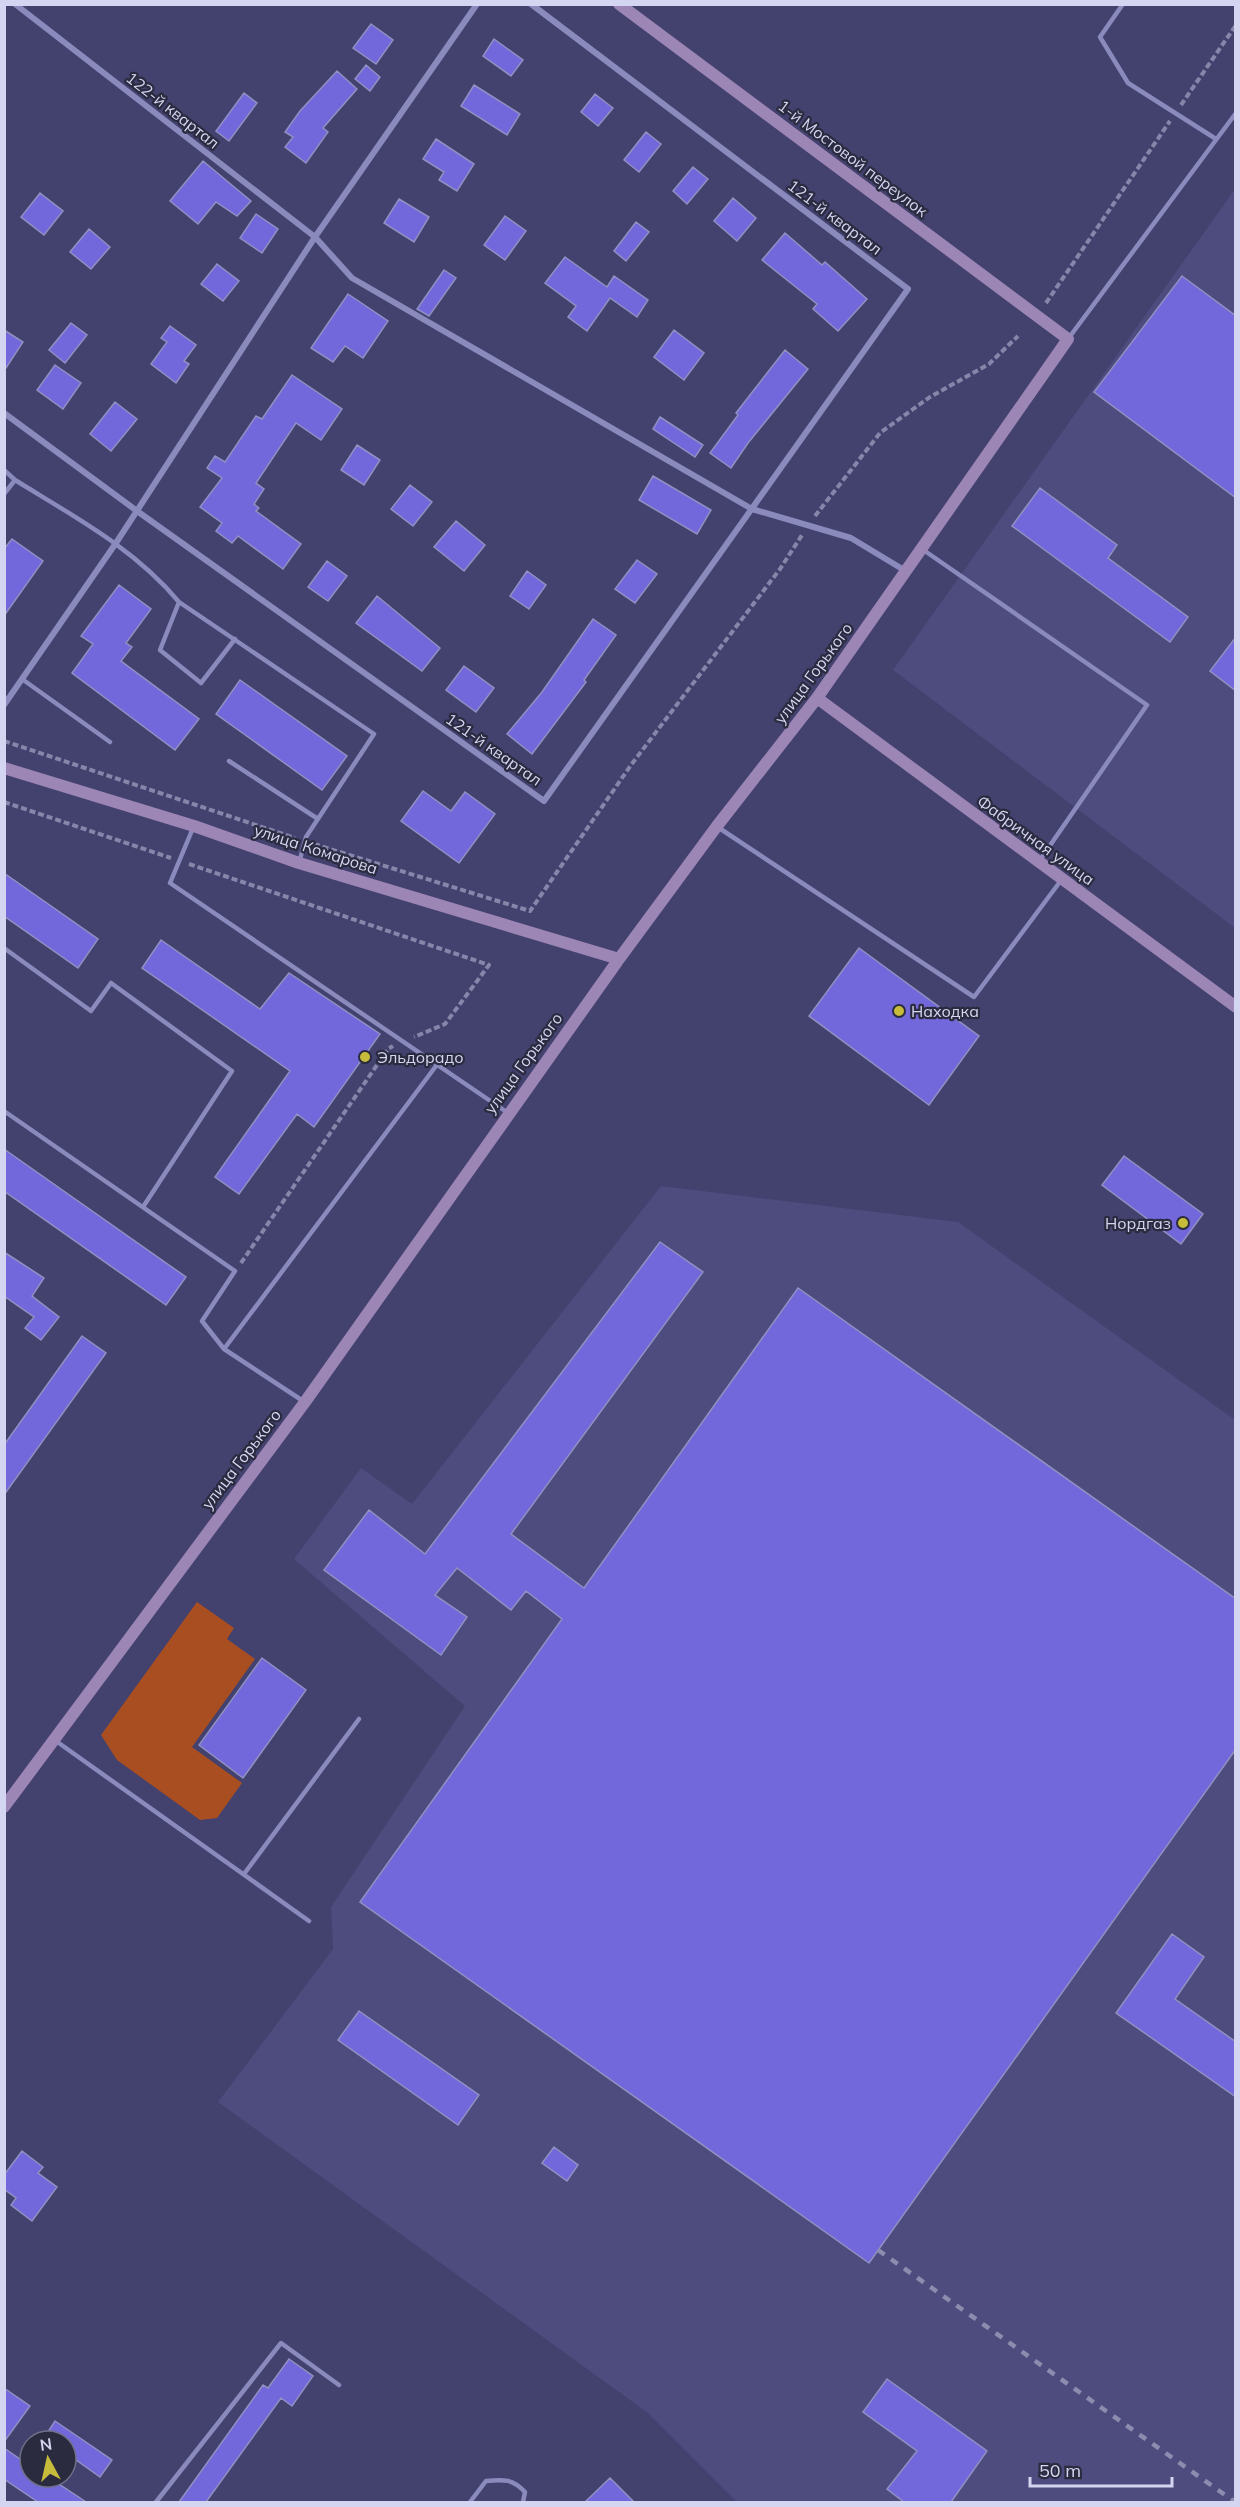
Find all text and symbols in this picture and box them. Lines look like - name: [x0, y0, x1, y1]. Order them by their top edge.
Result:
- street label: 122-й квартал: [122, 67, 224, 153]
- street label: 1-й Мостовой переулок: [774, 95, 932, 221]
- street label: 121-й квартал: [784, 175, 886, 259]
- street label: улица Горького: [770, 619, 856, 727]
- street label: 121-й квартал: [442, 708, 546, 790]
- street label: Фабричная улица: [973, 791, 1099, 889]
- street label: улица Комарова: [252, 820, 380, 878]
- place label: Находка: [911, 1001, 979, 1021]
- marker: Находка: [892, 1004, 906, 1018]
- street label: улица Горького: [480, 1009, 566, 1117]
- place label: Эльдорадо: [377, 1047, 464, 1067]
- marker: Эльдорадо: [358, 1050, 372, 1064]
- place label: Нордгаз: [1105, 1213, 1171, 1233]
- marker: Нордгаз: [1176, 1216, 1190, 1230]
- street label: улица Горького: [197, 1405, 285, 1513]
- north arrow: [18, 2429, 78, 2489]
- text: N: [39, 2433, 53, 2455]
- scale bar: [1030, 2450, 1172, 2488]
- text: 50 m: [1039, 2459, 1081, 2482]

